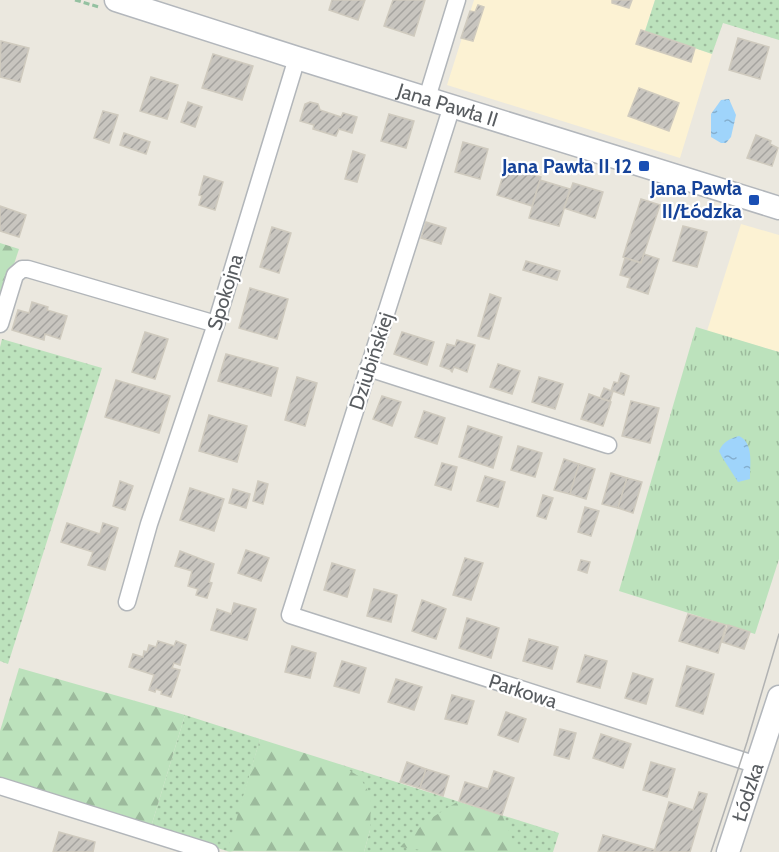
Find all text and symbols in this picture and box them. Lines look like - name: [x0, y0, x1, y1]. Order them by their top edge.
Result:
- street label: Jana Pawła II: [394, 78, 501, 132]
- place label: Jana Pawła II 12: [501, 154, 632, 178]
- marker: Jana Pawła II 12: [637, 159, 651, 173]
- place label: Jana Pawła II/Łódzka: [649, 176, 742, 223]
- marker: Jana Pawła II/Łódzka: [747, 193, 761, 207]
- street label: Spokojna: [202, 251, 248, 333]
- street label: Dziubińskiej: [344, 309, 398, 413]
- street label: Parkowa: [486, 669, 561, 713]
- street label: Łódzka: [727, 760, 769, 824]

